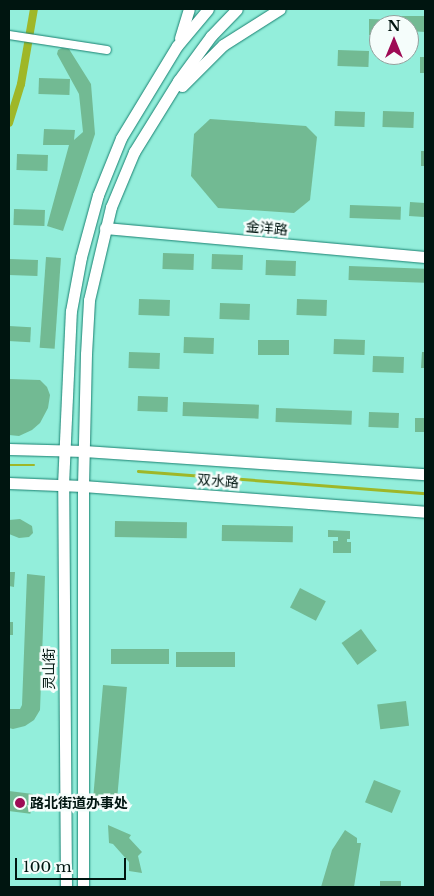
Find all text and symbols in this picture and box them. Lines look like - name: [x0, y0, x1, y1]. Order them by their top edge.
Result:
- north arrow: [369, 15, 419, 65]
- text: N: [387, 17, 401, 35]
- street label: 金洋路: [245, 218, 289, 238]
- street label: 双水路: [196, 471, 240, 491]
- street label: 灵山街: [41, 648, 57, 690]
- place label: 路北街道办事处: [30, 795, 128, 811]
- marker: 路北街道办事处: [14, 797, 26, 809]
- scale bar: [18, 848, 129, 880]
- text: 100 m: [23, 857, 72, 876]

